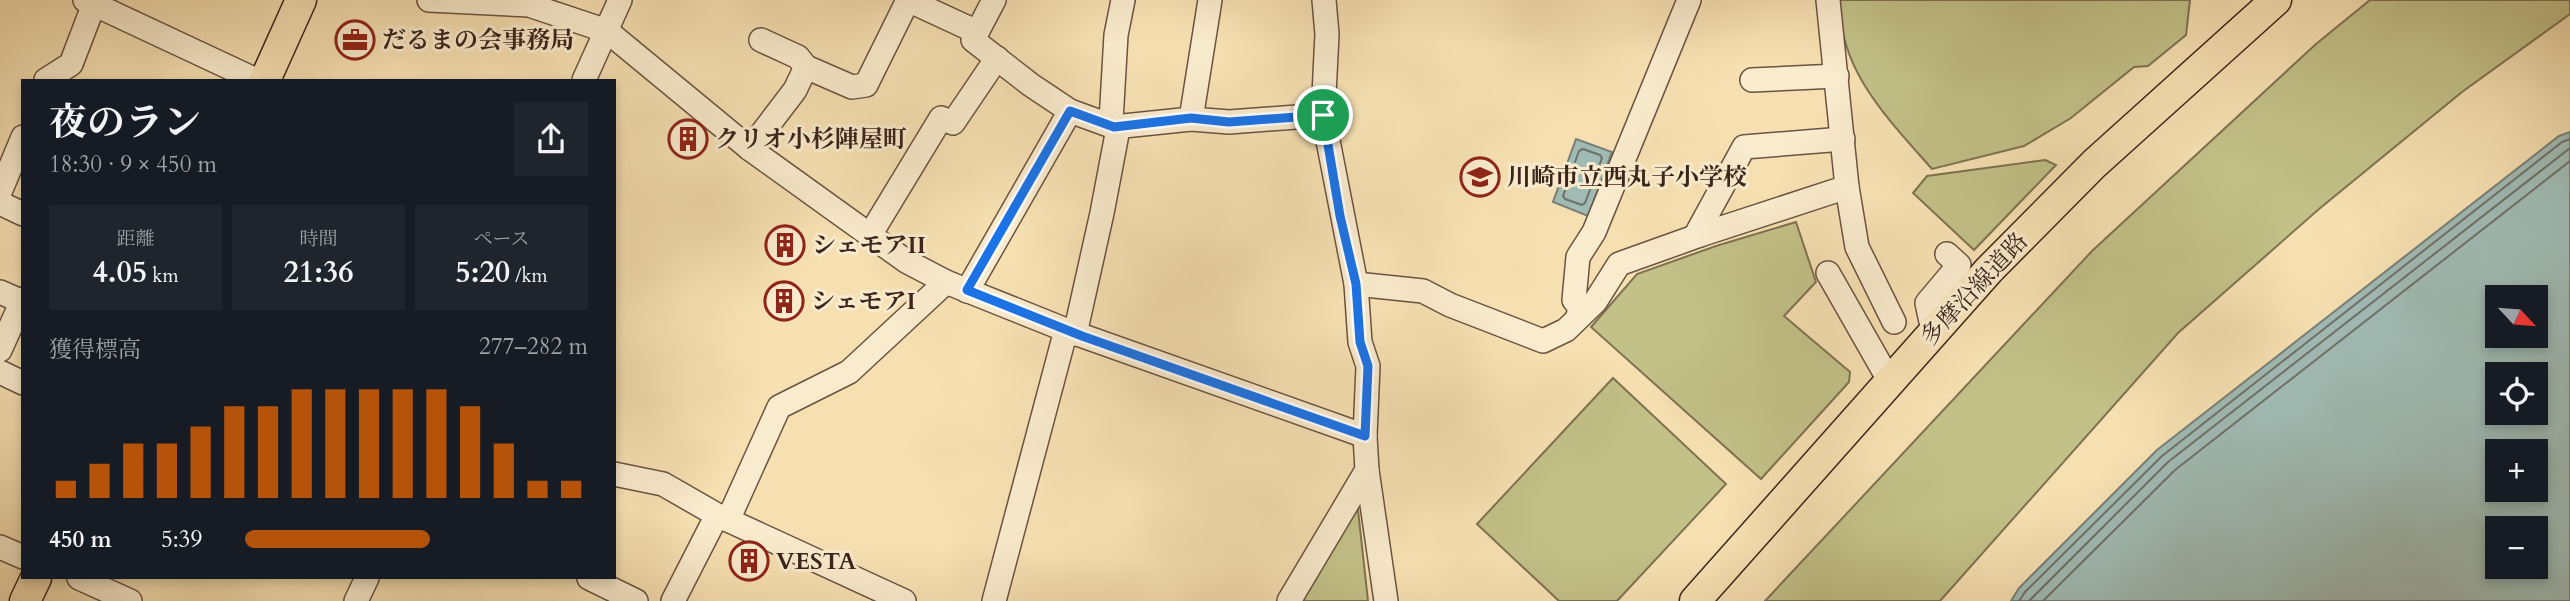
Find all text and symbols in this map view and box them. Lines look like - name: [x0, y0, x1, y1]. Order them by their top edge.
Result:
- office icon: だるまの会事務局: [334, 19, 376, 61]
- place label: だるまの会事務局: [382, 24, 574, 57]
- pin: [1293, 85, 1353, 145]
- icon: arrive: [1304, 96, 1342, 134]
- text: 夜のラン: [49, 97, 201, 149]
- button: share: [514, 102, 588, 176]
- building icon: クリオ小杉陣屋町: [667, 118, 709, 160]
- place label: クリオ小杉陣屋町: [715, 123, 907, 156]
- text: 18:30 · 9 × 450 m: [49, 149, 217, 180]
- school or university icon: 川崎市立西丸子小学校: [1459, 156, 1501, 198]
- place label: 川崎市立西丸子小学校: [1507, 161, 1747, 194]
- building icon: シェモアII: [764, 224, 806, 266]
- street label: 多摩沿線道路: [1913, 225, 2036, 353]
- text: 距離: [116, 226, 155, 252]
- text: 時間: [299, 226, 338, 252]
- text: ペース: [473, 226, 530, 252]
- place label: シェモアII: [812, 229, 926, 262]
- text: 4.05: [92, 252, 147, 293]
- text: 21:36: [283, 252, 354, 293]
- text: 5:20: [455, 252, 510, 293]
- text: km: [147, 263, 179, 289]
- text: /km: [510, 263, 548, 289]
- building icon: シェモアI: [763, 280, 805, 322]
- place label: シェモアI: [811, 285, 916, 318]
- north arrow: [2485, 285, 2548, 348]
- map controls: [2485, 285, 2548, 579]
- text: 277–282 m: [479, 331, 588, 362]
- text: 獲得標高: [49, 334, 141, 365]
- button: locate: [2485, 362, 2548, 425]
- button: +: [2485, 439, 2548, 502]
- button: −: [2485, 516, 2548, 579]
- text: 450 m: [49, 524, 112, 555]
- text: 5:39: [161, 524, 202, 555]
- building icon: VESTA: [728, 540, 770, 582]
- place label: VESTA: [776, 545, 856, 578]

